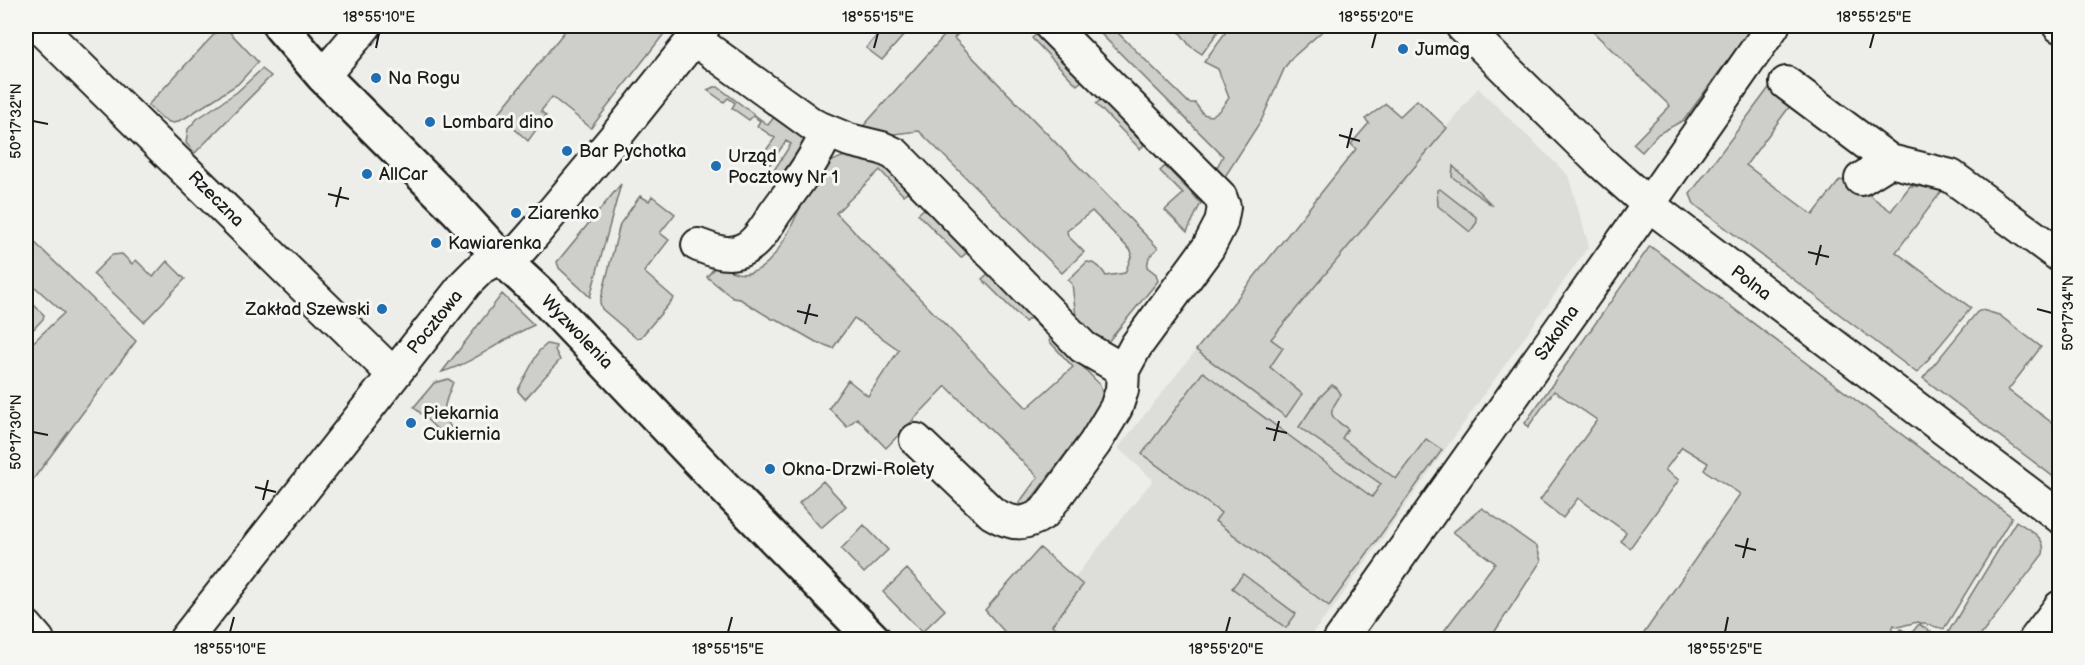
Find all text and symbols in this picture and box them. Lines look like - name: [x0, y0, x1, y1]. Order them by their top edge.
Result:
- text: 18°55'10"E: [343, 8, 415, 27]
- text: 18°55'15"E: [842, 8, 914, 27]
- text: 18°55'20"E: [1338, 8, 1414, 27]
- text: 18°55'25"E: [1837, 8, 1912, 27]
- place label: Jumag: [1415, 39, 1470, 60]
- marker: Jumag: [1396, 42, 1410, 56]
- place label: Na Rogu: [388, 68, 460, 89]
- marker: Na Rogu: [369, 71, 383, 85]
- text: 50°17'32"N: [7, 83, 26, 159]
- place label: Lombard dino: [442, 112, 554, 133]
- marker: Lombard dino: [423, 115, 437, 129]
- place label: Bar Pychotka: [579, 141, 686, 162]
- marker: Bar Pychotka: [560, 144, 574, 158]
- place label: Urząd Pocztowy Nr 1: [728, 146, 838, 188]
- marker: Urząd Pocztowy Nr 1: [709, 159, 723, 173]
- place label: AllCar: [379, 164, 428, 185]
- street label: Rzeczna: [184, 167, 248, 231]
- marker: AllCar: [360, 167, 374, 181]
- place label: Ziarenko: [527, 203, 599, 224]
- marker: Ziarenko: [509, 206, 523, 220]
- place label: Kawiarenka: [448, 233, 542, 254]
- marker: Kawiarenka: [429, 236, 443, 250]
- street label: Polna: [1727, 261, 1775, 305]
- text: 50°17'34"N: [2059, 275, 2078, 351]
- street label: Pocztowa: [403, 286, 467, 358]
- street label: Wyzwolenia: [537, 291, 617, 373]
- place label: Zakład Szewski: [245, 299, 370, 320]
- street label: Szkolna: [1530, 301, 1584, 365]
- marker: Zakład Szewski: [375, 302, 389, 316]
- text: 50°17'30"N: [7, 394, 26, 470]
- place label: Piekarnia Cukiernia: [423, 403, 501, 445]
- marker: Piekarnia Cukiernia: [404, 416, 418, 430]
- place label: Okna-Drzwi-Rolety: [782, 459, 935, 480]
- marker: Okna-Drzwi-Rolety: [763, 462, 777, 476]
- text: 18°55'10"E: [194, 640, 266, 659]
- text: 18°55'15"E: [692, 640, 764, 659]
- text: 18°55'20"E: [1188, 640, 1264, 659]
- text: 18°55'25"E: [1688, 640, 1763, 659]

